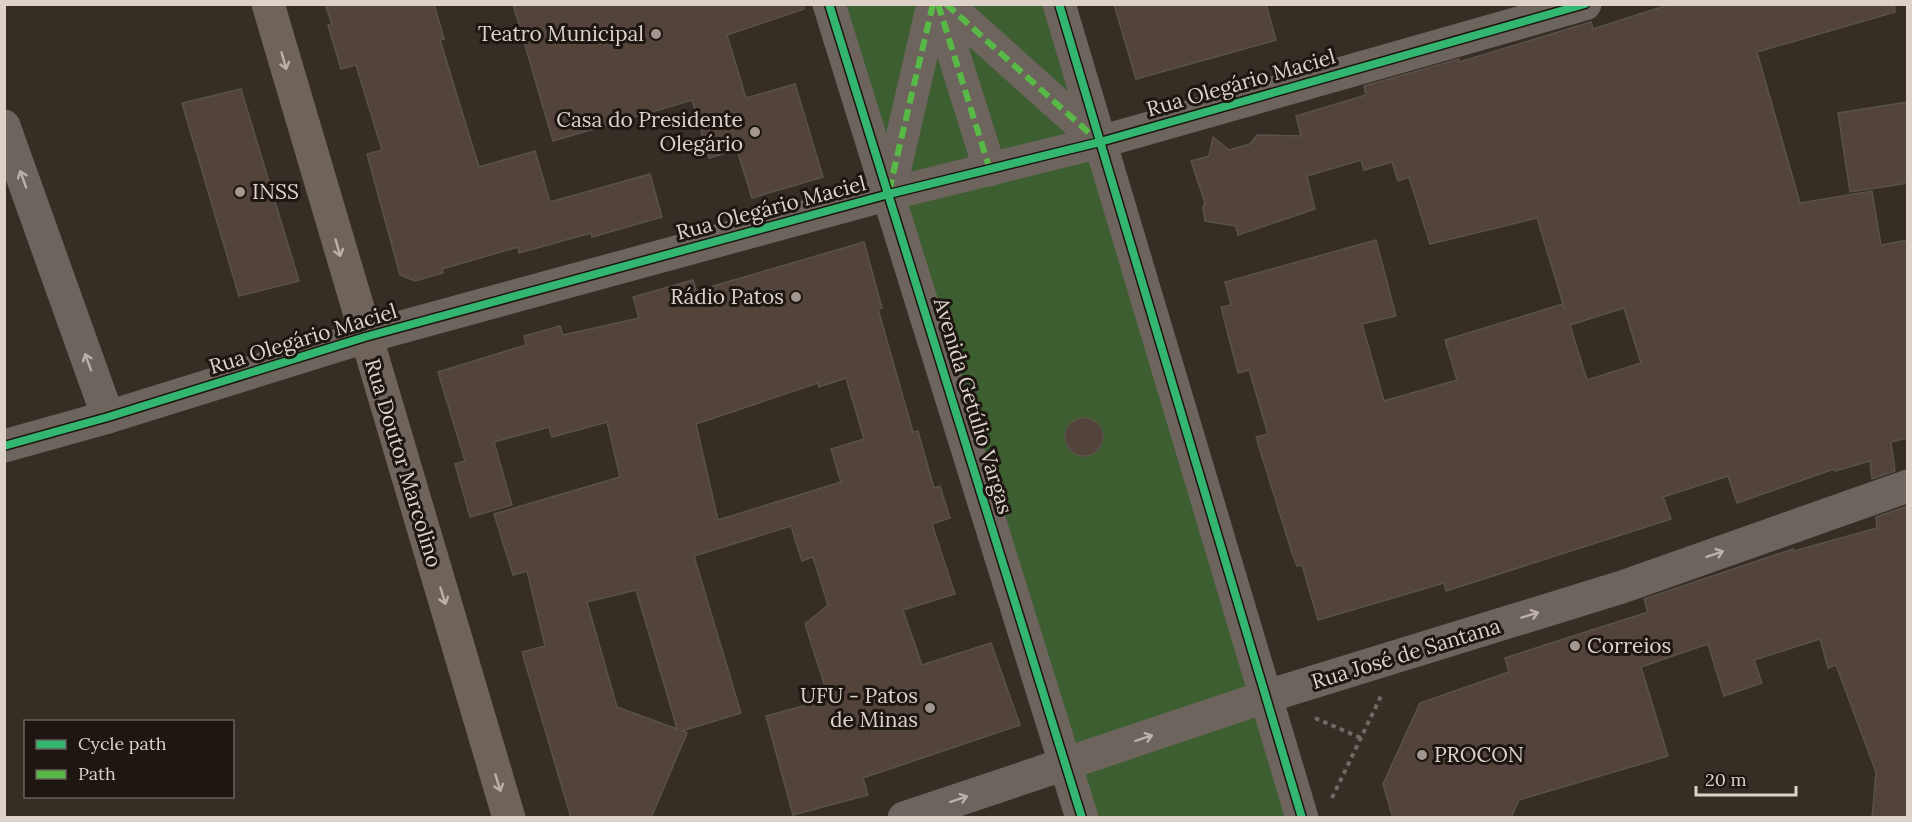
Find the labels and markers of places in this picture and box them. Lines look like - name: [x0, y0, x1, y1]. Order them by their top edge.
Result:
- place label: Teatro Municipal: [478, 20, 644, 47]
- marker: Teatro Municipal: [649, 27, 663, 41]
- place label: Casa do Presidente Olegário: [556, 106, 743, 157]
- marker: Casa do Presidente Olegário: [748, 125, 762, 139]
- place label: INSS: [252, 178, 299, 205]
- marker: INSS: [233, 185, 247, 199]
- place label: Rádio Patos: [670, 283, 784, 310]
- marker: Rádio Patos: [789, 290, 803, 304]
- place label: Correios: [1587, 632, 1671, 659]
- marker: Correios: [1568, 639, 1582, 653]
- place label: UFU - Patos de Minas: [800, 682, 918, 733]
- marker: UFU - Patos de Minas: [923, 701, 937, 715]
- place label: PROCON: [1434, 741, 1524, 768]
- marker: PROCON: [1415, 748, 1429, 762]

